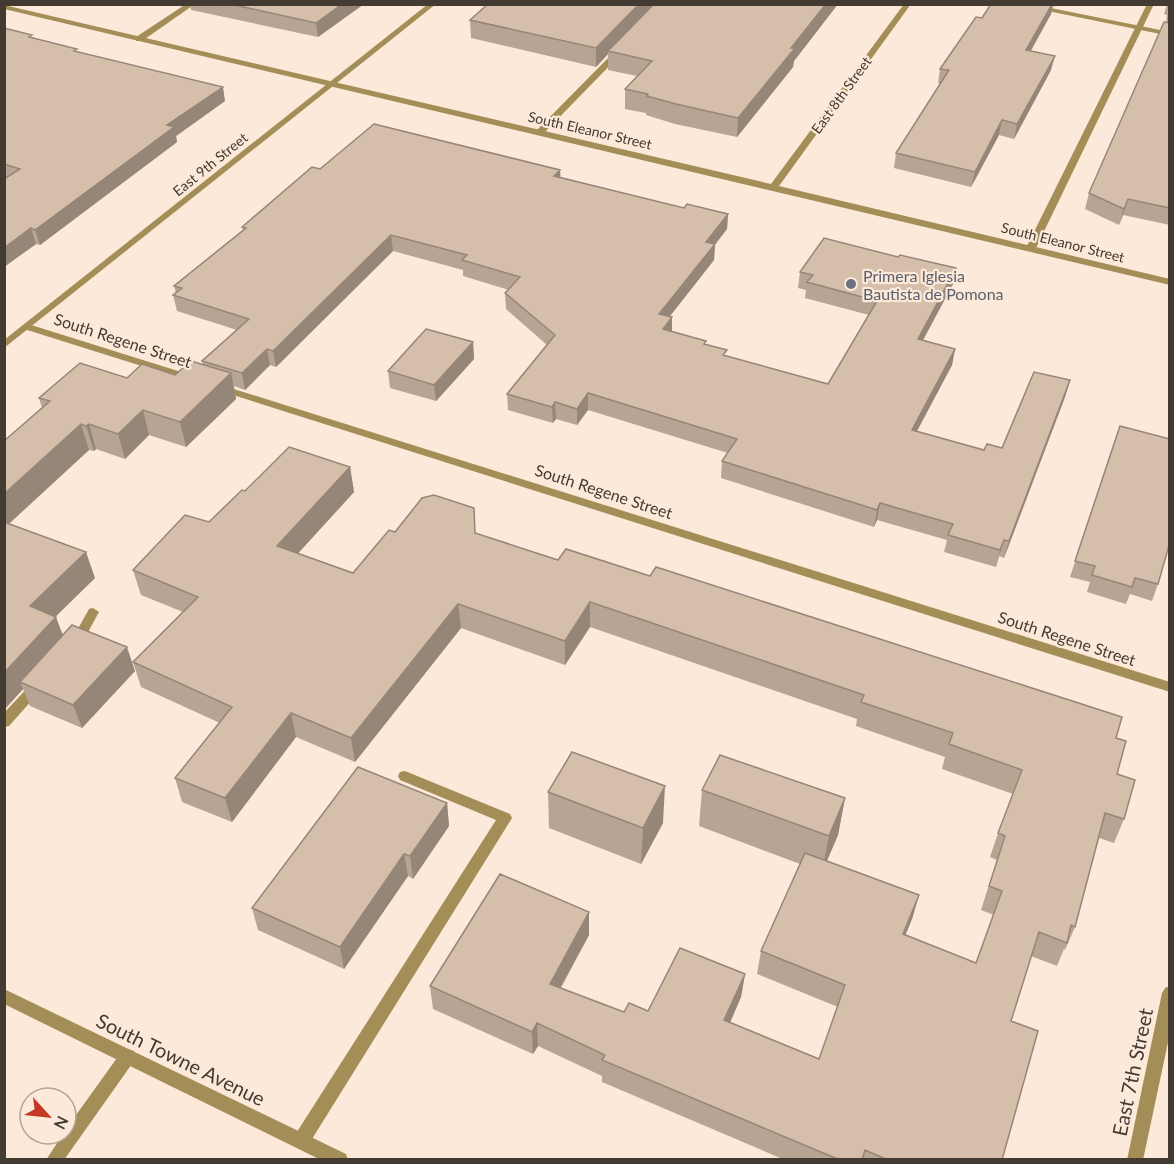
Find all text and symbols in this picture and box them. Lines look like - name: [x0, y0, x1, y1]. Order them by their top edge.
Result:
- street label: East 8th Street: [807, 53, 875, 137]
- street label: South Eleanor Street: [527, 108, 653, 152]
- street label: East 9th Street: [169, 129, 251, 199]
- street label: South Eleanor Street: [1000, 218, 1126, 266]
- place label: Primera Iglesia Bautista de Pomona: [863, 266, 1004, 303]
- marker: Primera Iglesia Bautista de Pomona: [844, 277, 858, 291]
- street label: South Regene Street: [52, 309, 194, 371]
- street label: South Regene Street: [533, 460, 675, 522]
- street label: South Regene Street: [996, 607, 1138, 669]
- street label: East 7th Street: [1107, 1006, 1157, 1138]
- street label: South Towne Avenue: [93, 1008, 269, 1110]
- north arrow: [18, 1086, 78, 1146]
- text: N: [51, 1113, 73, 1133]

